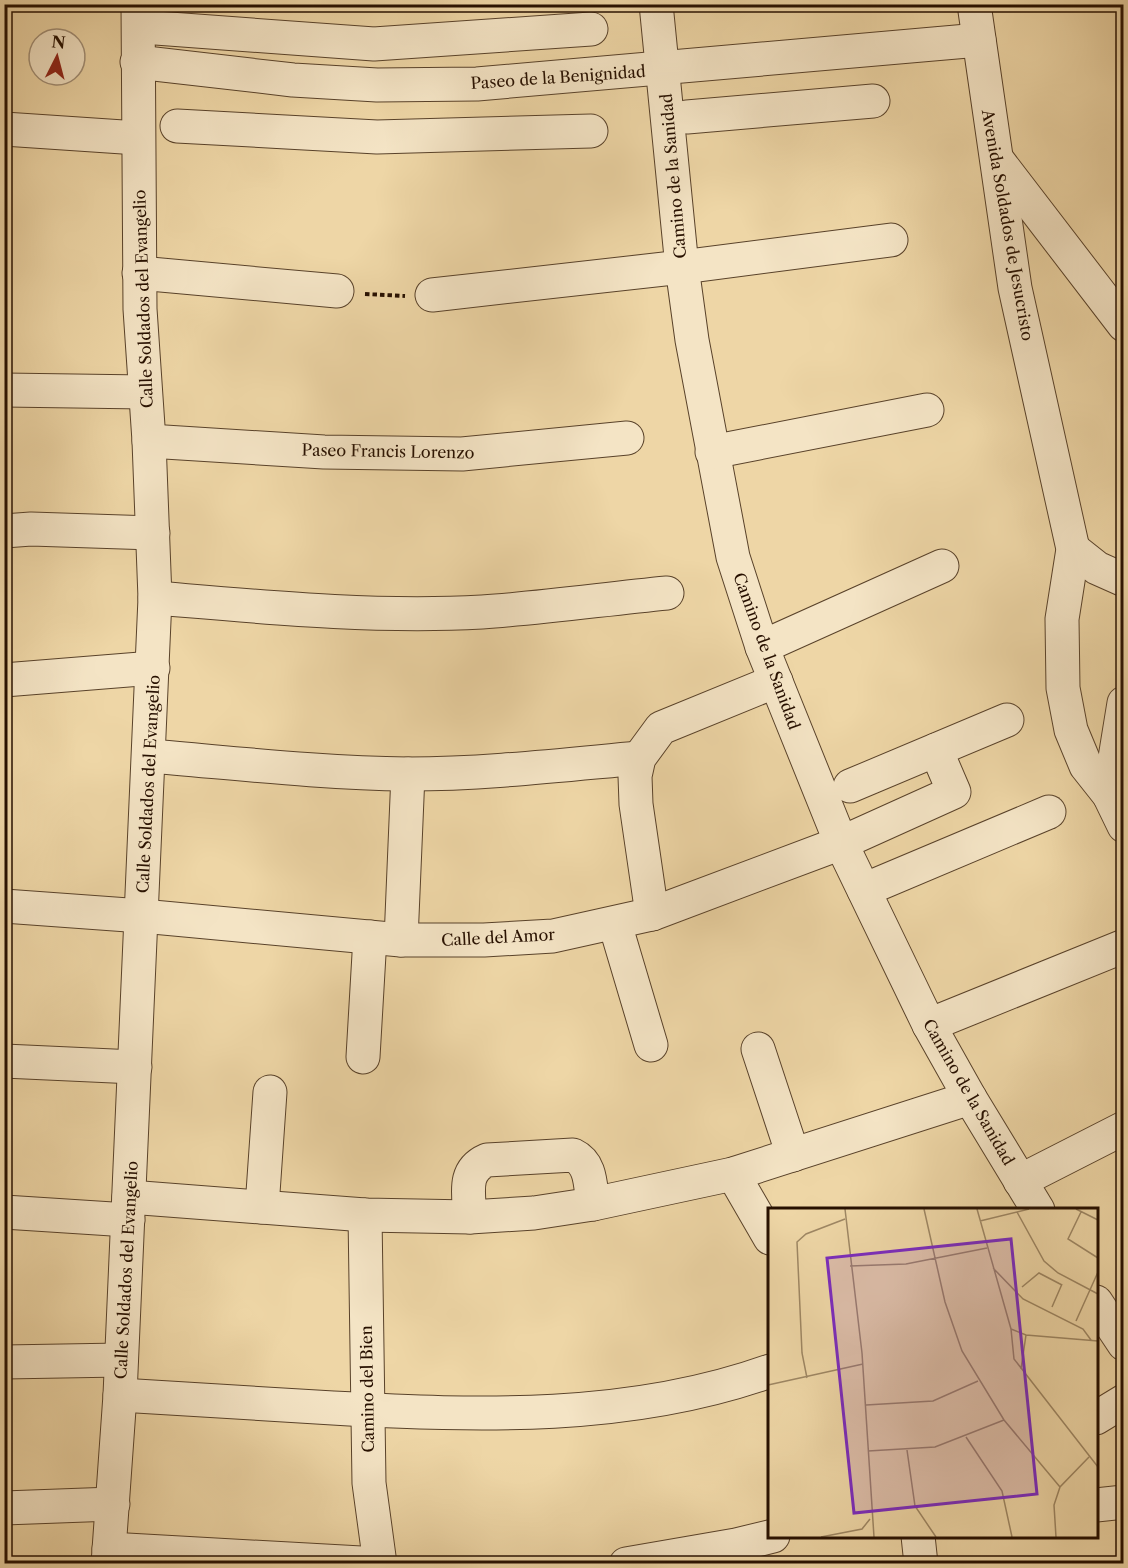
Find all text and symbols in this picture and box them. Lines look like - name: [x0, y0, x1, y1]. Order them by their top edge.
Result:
- north arrow: [27, 27, 87, 87]
- text: N: [51, 31, 67, 53]
- street label: Paseo de la Benignidad: [470, 61, 646, 93]
- street label: Camino de la Sanidad: [656, 92, 690, 259]
- street label: Avenida Soldados de Jesucristo: [978, 107, 1038, 343]
- street label: Calle Soldados del Evangelio: [129, 189, 157, 409]
- street label: Paseo Francis Lorenzo: [302, 439, 475, 463]
- street label: Camino de la Sanidad: [729, 570, 805, 732]
- street label: Calle Soldados del Evangelio: [132, 674, 164, 894]
- street label: Calle del Amor: [441, 924, 556, 950]
- street label: Camino de la Sanidad: [919, 1015, 1019, 1169]
- street label: Calle Soldados del Evangelio: [110, 1160, 142, 1380]
- inset map: [768, 1208, 1098, 1538]
- street label: Camino del Bien: [356, 1325, 378, 1453]

